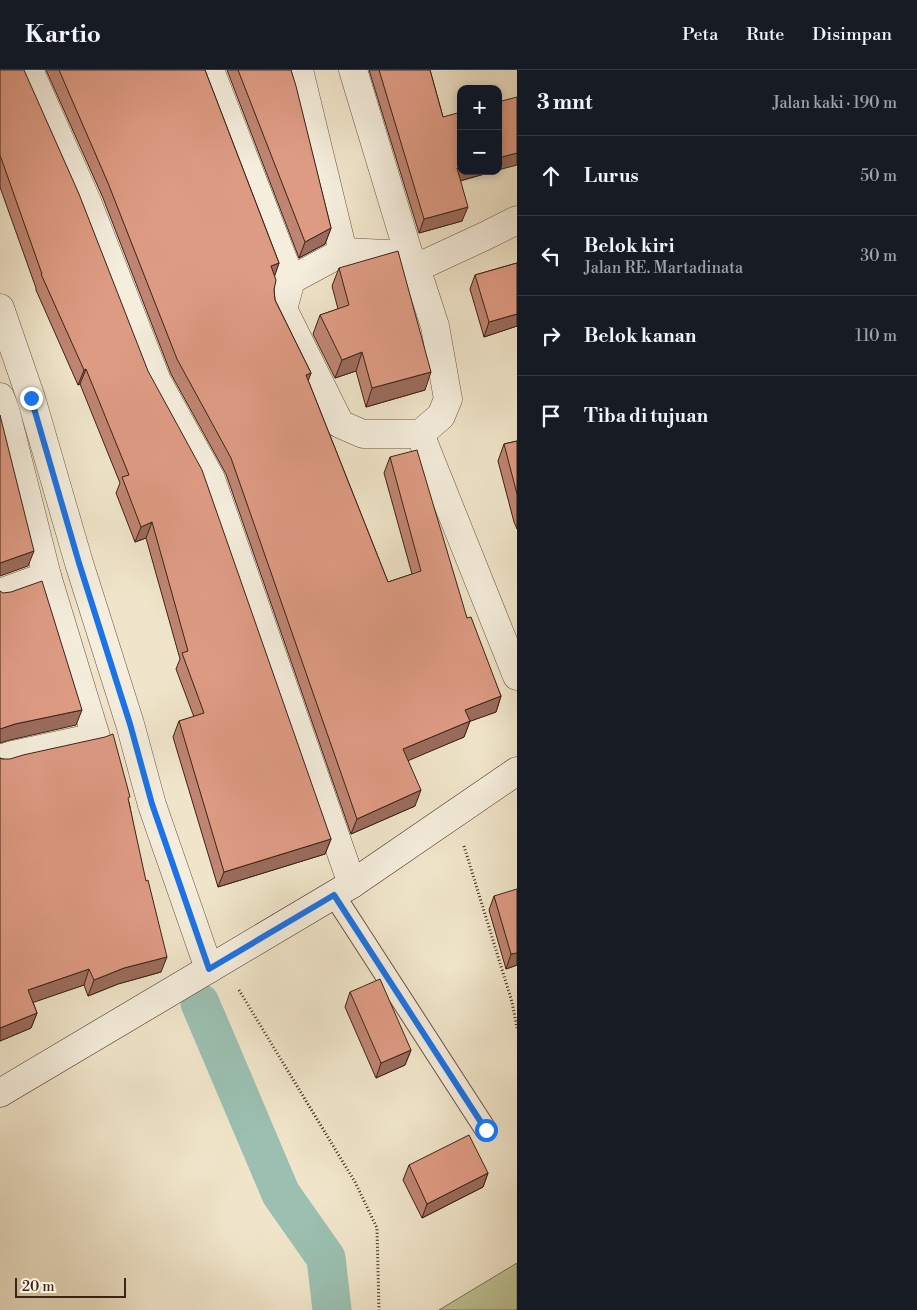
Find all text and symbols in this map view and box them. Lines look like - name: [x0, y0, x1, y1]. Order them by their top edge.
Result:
- text: Kartio: [25, 20, 101, 50]
- text: Peta: [682, 23, 718, 46]
- text: Rute: [746, 23, 784, 46]
- text: Disimpan: [812, 23, 892, 46]
- map controls: [457, 85, 502, 175]
- button: +: [457, 85, 502, 130]
- text: 3 mnt: [537, 90, 592, 116]
- text: Jalan kaki · 190 m: [773, 93, 897, 113]
- button: −: [457, 130, 502, 175]
- icon: ahead: [537, 162, 565, 190]
- text: Lurus: [584, 164, 639, 188]
- text: 50 m: [860, 166, 897, 186]
- text: Belok kiri: [584, 234, 674, 258]
- icon: left: [537, 242, 565, 270]
- text: 30 m: [860, 246, 897, 266]
- text: Jalan RE. Martadinata: [584, 258, 743, 278]
- icon: right: [537, 322, 565, 350]
- text: Belok kanan: [584, 324, 697, 348]
- text: 110 m: [855, 326, 897, 346]
- route end: [20, 387, 43, 410]
- icon: arrive: [537, 402, 565, 430]
- text: Tiba di tujuan: [584, 404, 708, 428]
- route start: [475, 1119, 498, 1142]
- scale bar: [15, 1275, 126, 1298]
- text: 20 m: [22, 1278, 54, 1296]

